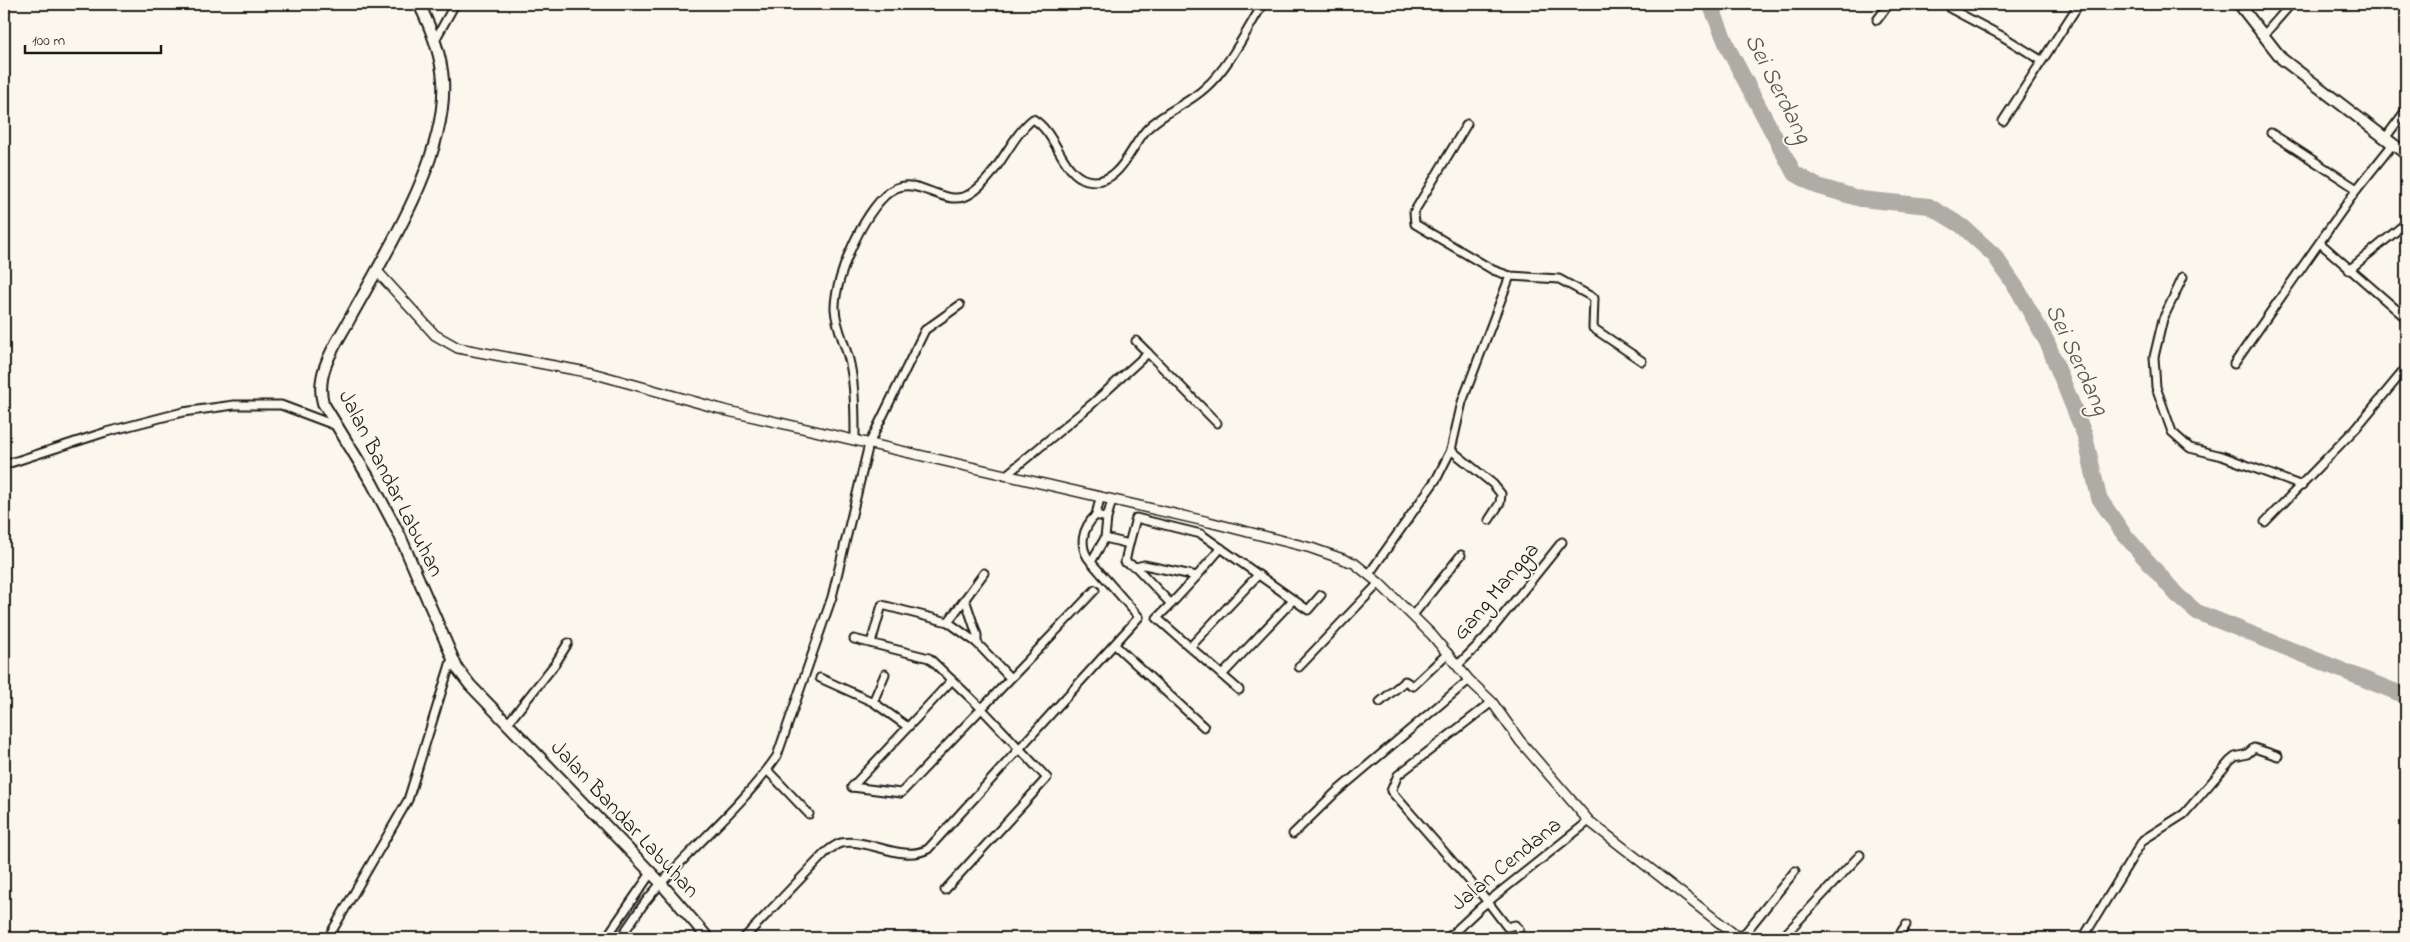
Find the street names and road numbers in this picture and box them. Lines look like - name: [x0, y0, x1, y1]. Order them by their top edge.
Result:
- street label: Jalan Bandar Labuhan: [329, 385, 451, 583]
- street label: Gang Mangga: [1446, 536, 1548, 649]
- street label: Jalan Bandar Labuhan: [542, 734, 706, 906]
- street label: Jalan Cendana: [1445, 810, 1569, 920]

